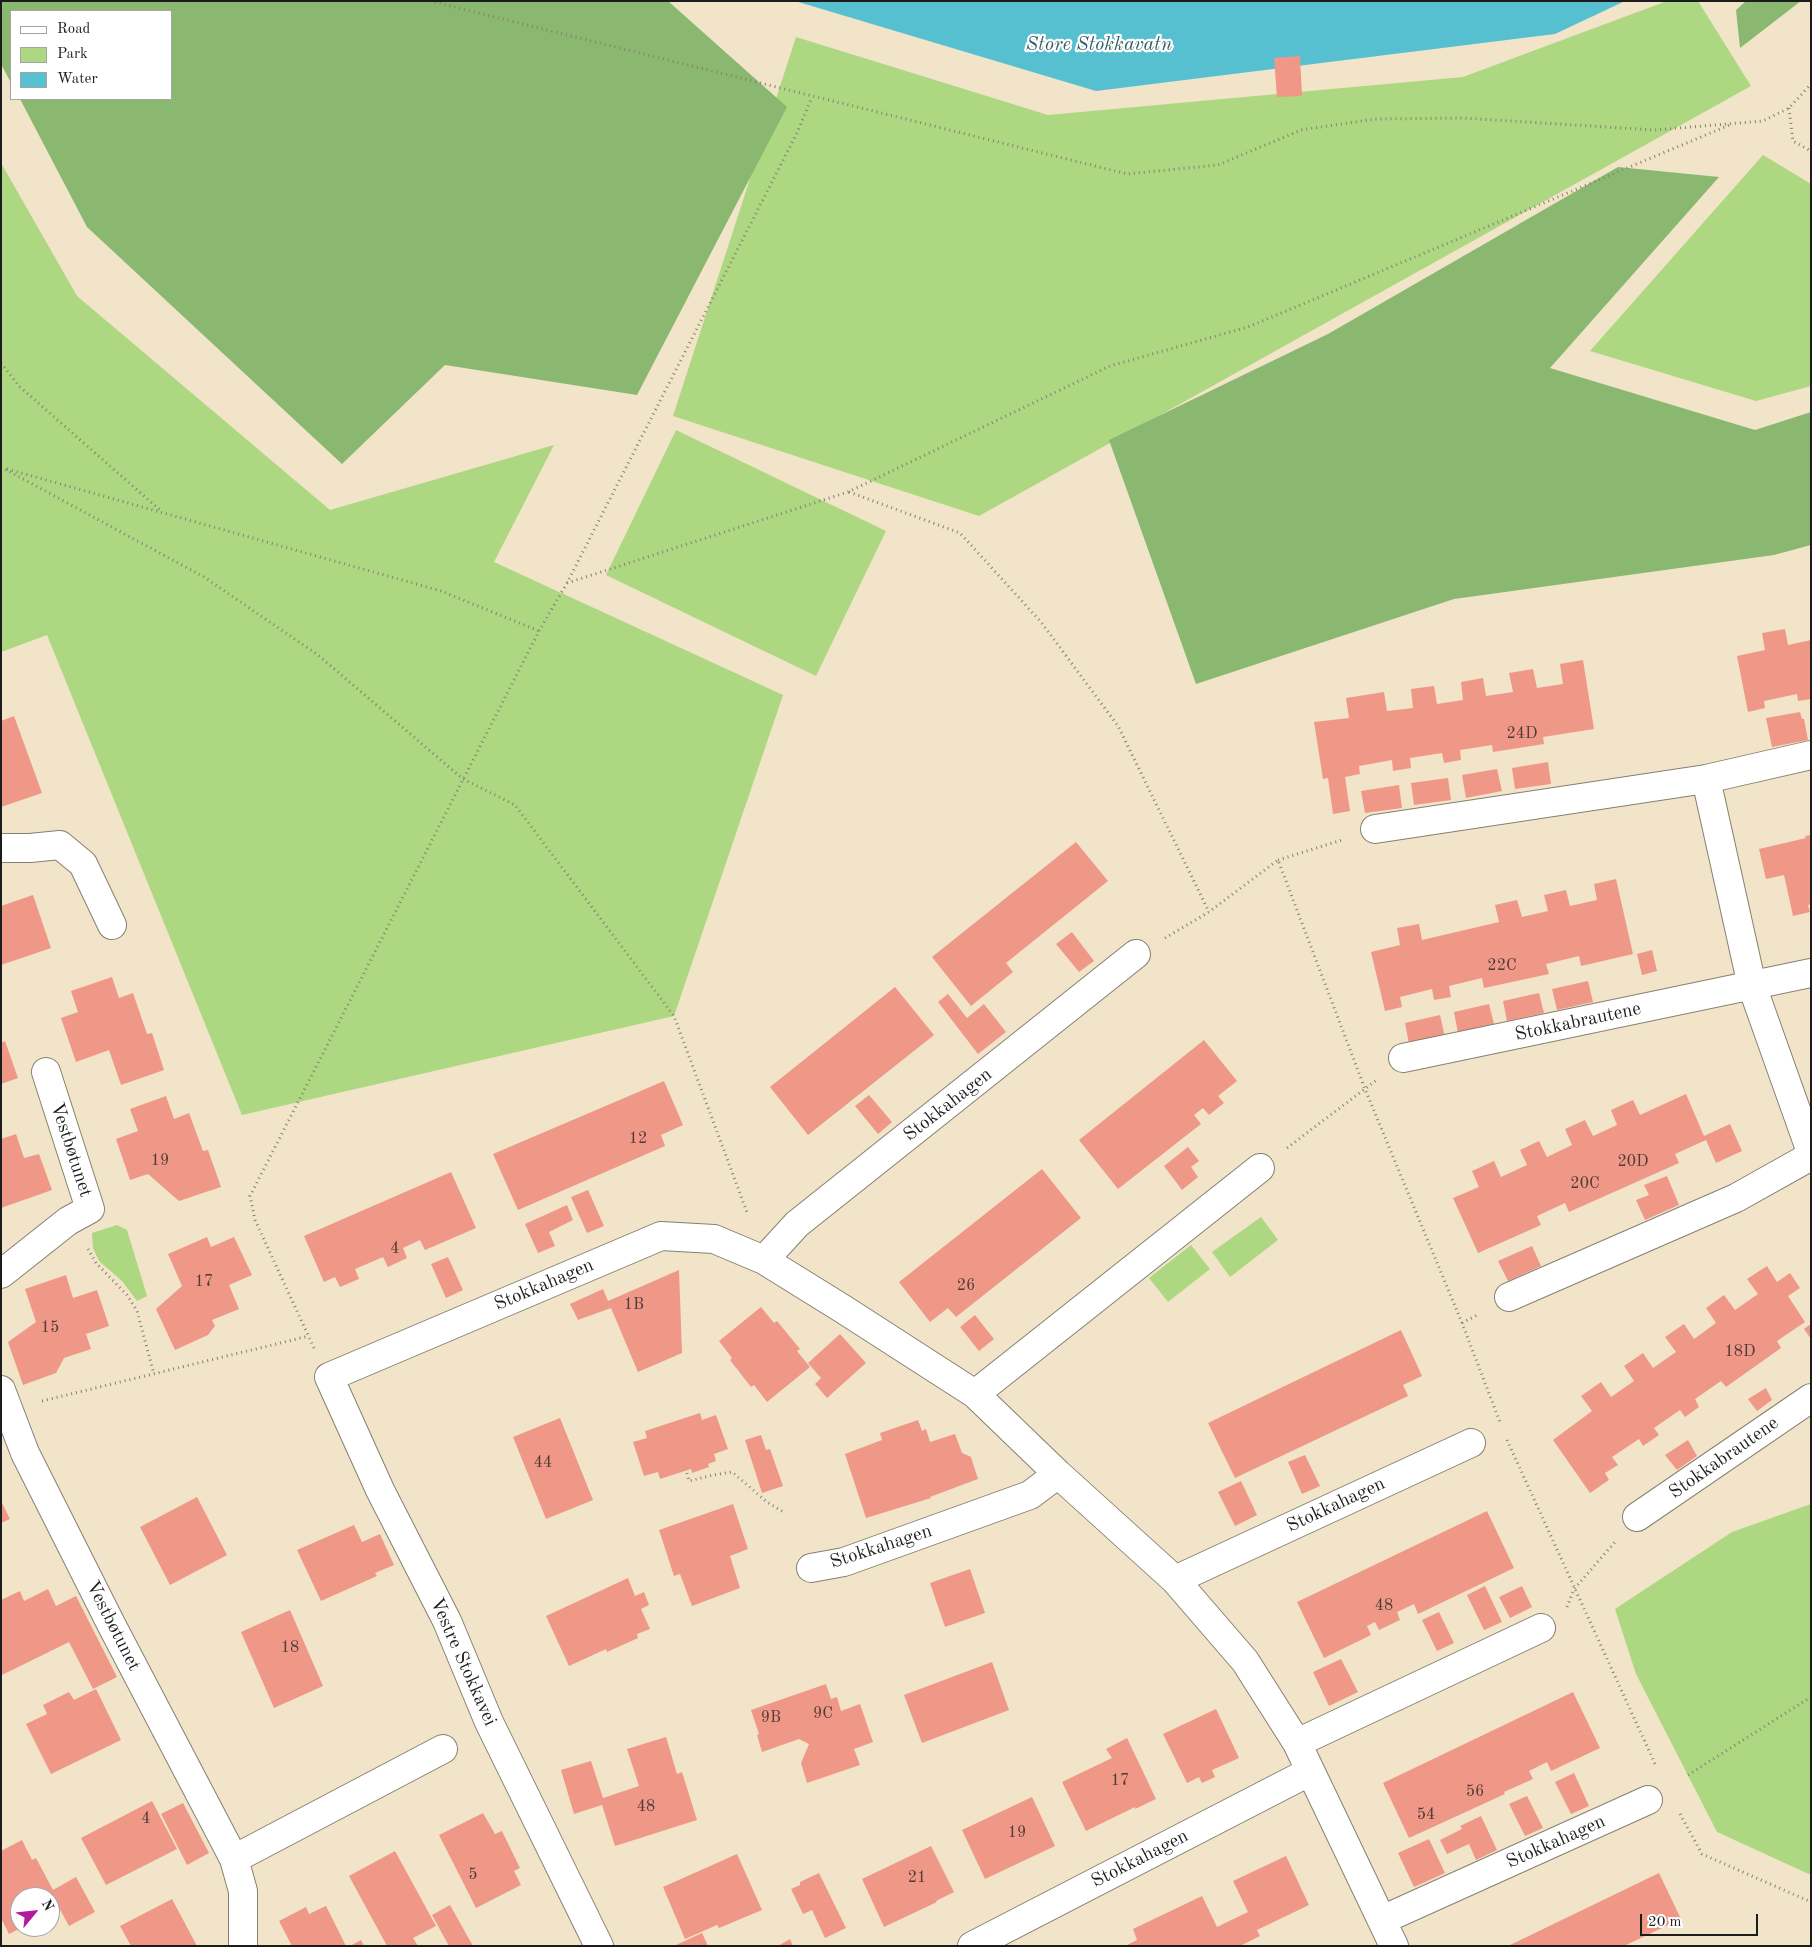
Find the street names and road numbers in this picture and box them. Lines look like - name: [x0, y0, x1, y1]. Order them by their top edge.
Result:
- street label: Stokkabrautene: [1513, 997, 1643, 1047]
- street label: Stokkahagen: [899, 1063, 997, 1147]
- street label: Vestbøtunet: [45, 1100, 97, 1200]
- street label: Stokkahagen: [491, 1254, 597, 1316]
- street label: Stokkabrautene: [1665, 1412, 1783, 1504]
- street label: Stokkahagen: [1283, 1472, 1389, 1538]
- street label: Stokkahagen: [827, 1520, 935, 1574]
- street label: Vestbøtunet: [81, 1577, 145, 1675]
- street label: Vestre Stokkavei: [425, 1594, 501, 1730]
- street label: Stokkahagen: [1503, 1810, 1609, 1874]
- street label: Stokkahagen: [1088, 1825, 1192, 1893]

